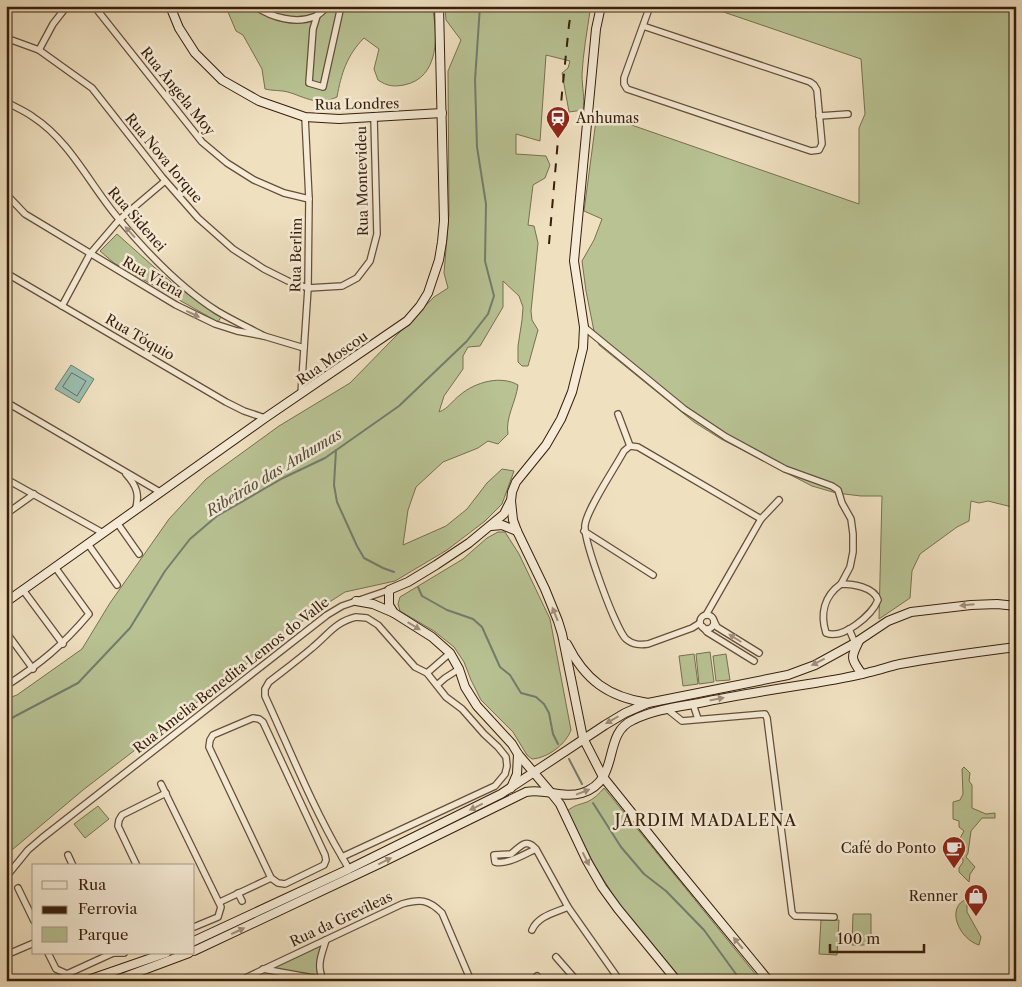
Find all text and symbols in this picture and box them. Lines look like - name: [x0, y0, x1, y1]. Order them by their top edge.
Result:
- street label: Rua Ângela Moy: [137, 43, 219, 139]
- street label: Rua Londres: [315, 94, 399, 114]
- station icon: Anhumas: [545, 105, 571, 139]
- place label: Anhumas: [575, 109, 639, 127]
- street label: Rua Nova Iorque: [121, 110, 207, 207]
- street label: Rua Montevideu: [352, 125, 372, 236]
- street label: Rua Sidenei: [104, 183, 170, 255]
- street label: Rua Berlim: [286, 217, 306, 293]
- one-way arrow: [124, 226, 136, 238]
- street label: Rua Viena: [119, 252, 187, 302]
- street label: Rua Tóquio: [102, 310, 178, 364]
- one-way arrow: [186, 310, 200, 318]
- street label: Rua Moscou: [293, 327, 371, 389]
- water label: Ribeirão das Anhumas: [202, 424, 346, 521]
- street label: Rua Amelia Benedita Lemos do Valle: [129, 593, 333, 757]
- one-way arrow: [959, 601, 975, 609]
- one-way arrow: [551, 606, 559, 621]
- one-way arrow: [407, 622, 420, 631]
- one-way arrow: [728, 634, 742, 643]
- one-way arrow: [811, 658, 825, 666]
- one-way arrow: [709, 695, 725, 703]
- one-way arrow: [605, 716, 620, 724]
- one-way arrow: [575, 788, 590, 795]
- one-way arrow: [468, 803, 483, 811]
- district label: JARDIM MADALENA: [612, 810, 797, 830]
- cafe icon: Café do Ponto: [941, 835, 967, 869]
- place label: Café do Ponto: [841, 839, 936, 857]
- one-way arrow: [582, 851, 590, 866]
- one-way arrow: [378, 857, 392, 865]
- legend: [32, 864, 195, 954]
- text: Rua: [78, 875, 106, 894]
- shop icon: Renner: [963, 883, 989, 917]
- street label: Rua da Grevileas: [287, 887, 395, 951]
- place label: Renner: [909, 887, 958, 905]
- text: Ferrovia: [78, 899, 137, 918]
- scale bar: [830, 922, 923, 954]
- text: Parque: [78, 925, 128, 944]
- one-way arrow: [231, 926, 245, 934]
- text: 100 m: [837, 929, 880, 948]
- one-way arrow: [733, 937, 744, 950]

